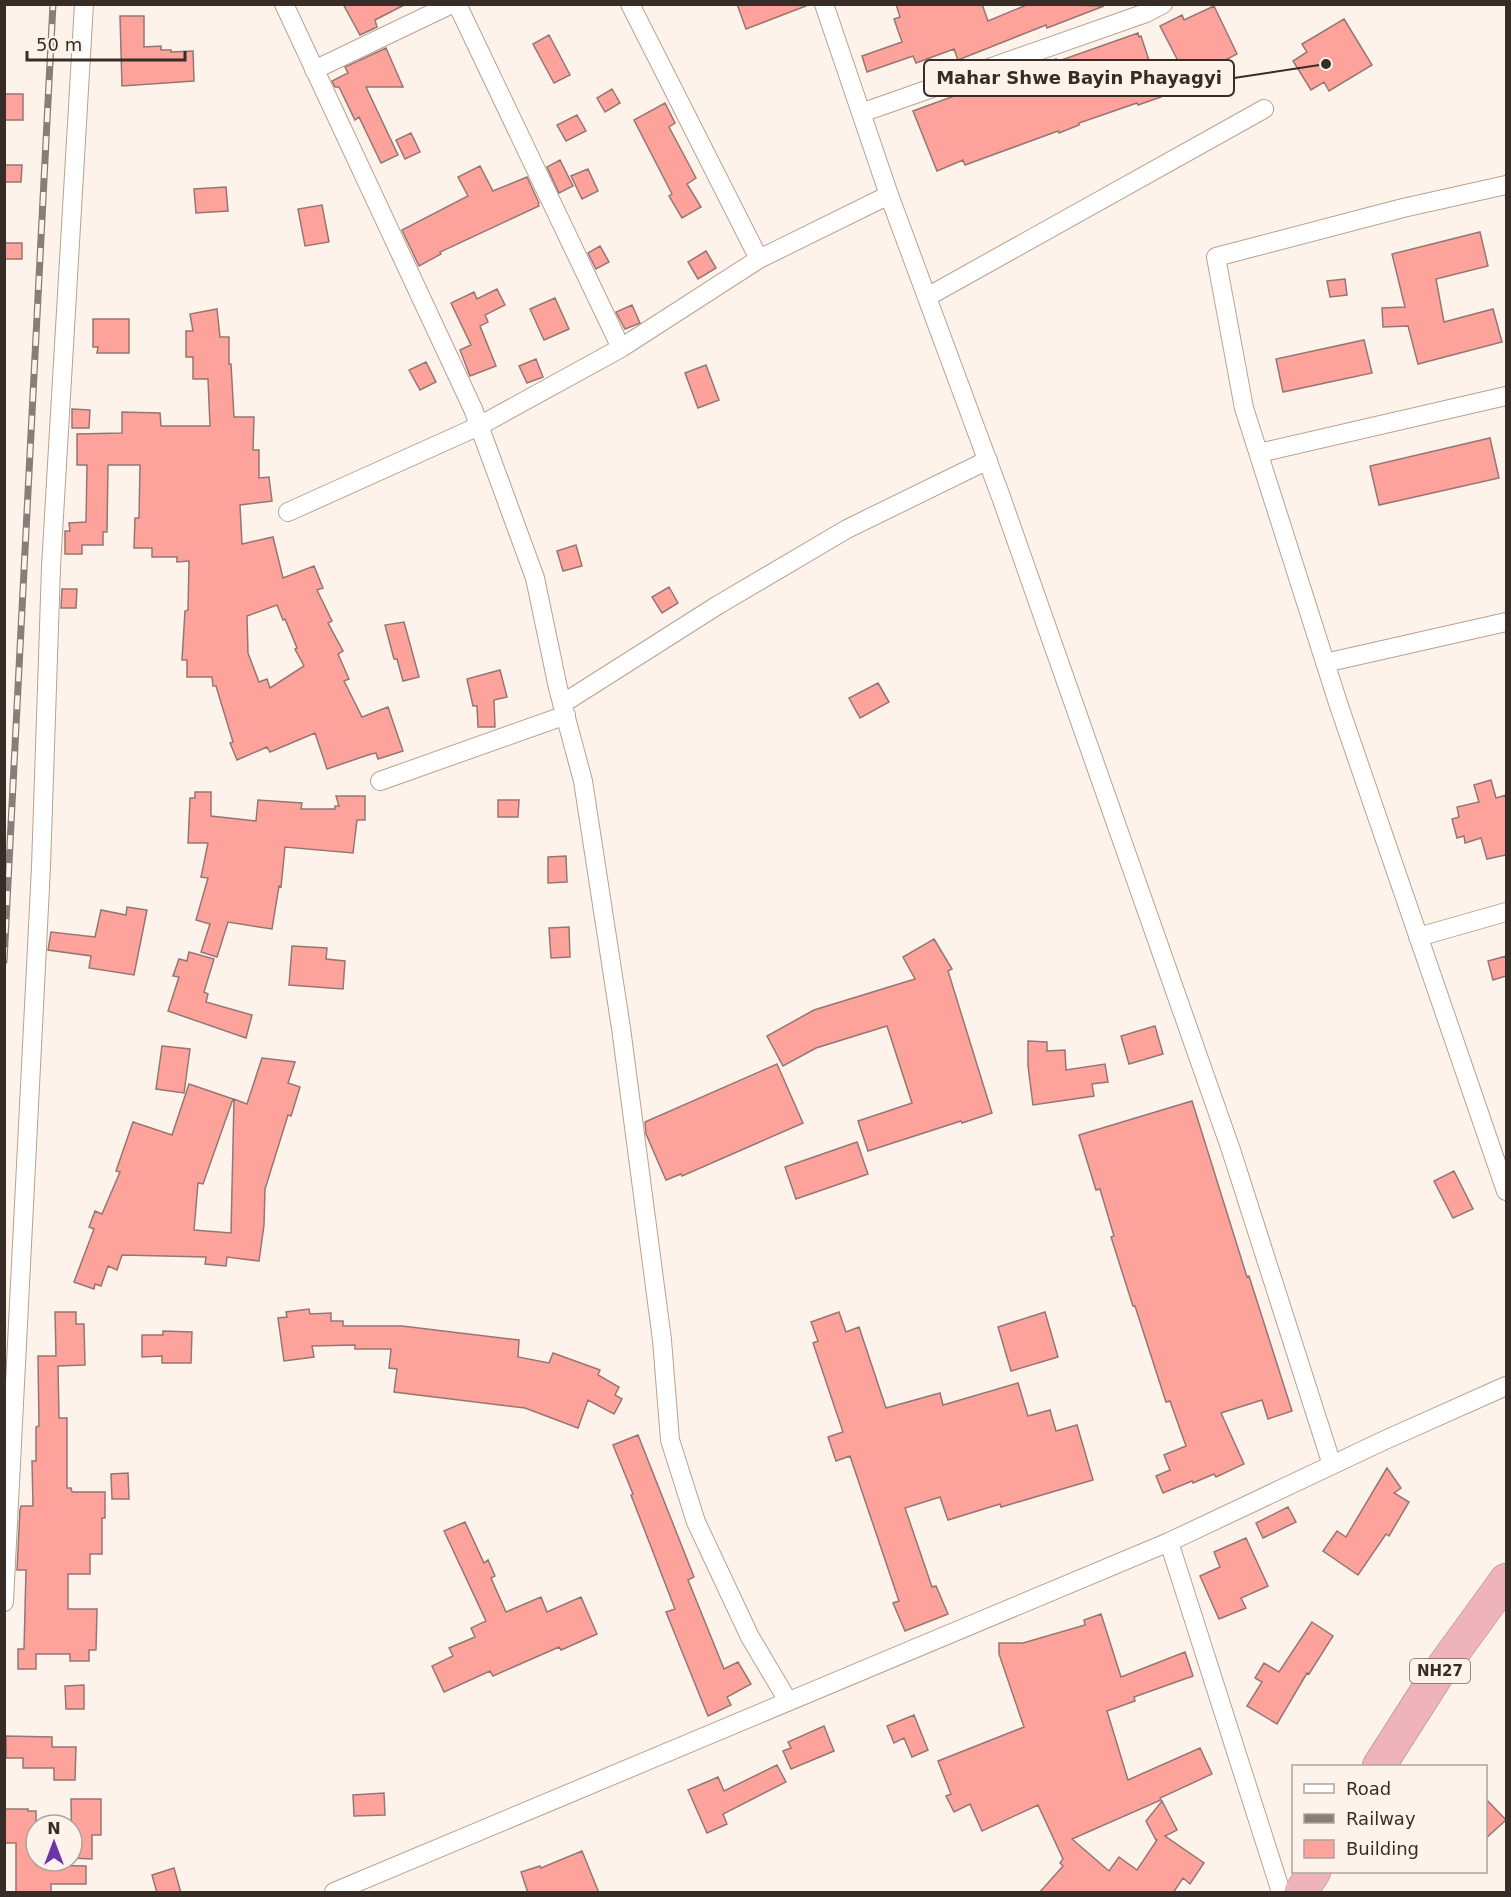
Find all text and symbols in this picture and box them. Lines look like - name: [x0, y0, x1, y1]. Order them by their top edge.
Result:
- scale bar: [27, 24, 184, 62]
- text: 50 m: [36, 34, 82, 55]
- callout: Mahar Shwe Bayin Phayagyi: [924, 60, 1234, 96]
- text: Mahar Shwe Bayin Phayagyi: [936, 67, 1222, 88]
- road number: NH27: [1410, 1659, 1470, 1683]
- legend: [1292, 1765, 1487, 1873]
- text: Road: [1346, 1778, 1391, 1799]
- text: Railway: [1346, 1808, 1416, 1829]
- north arrow: [24, 1813, 84, 1873]
- text: N: [47, 1819, 61, 1838]
- text: Building: [1346, 1838, 1419, 1859]

